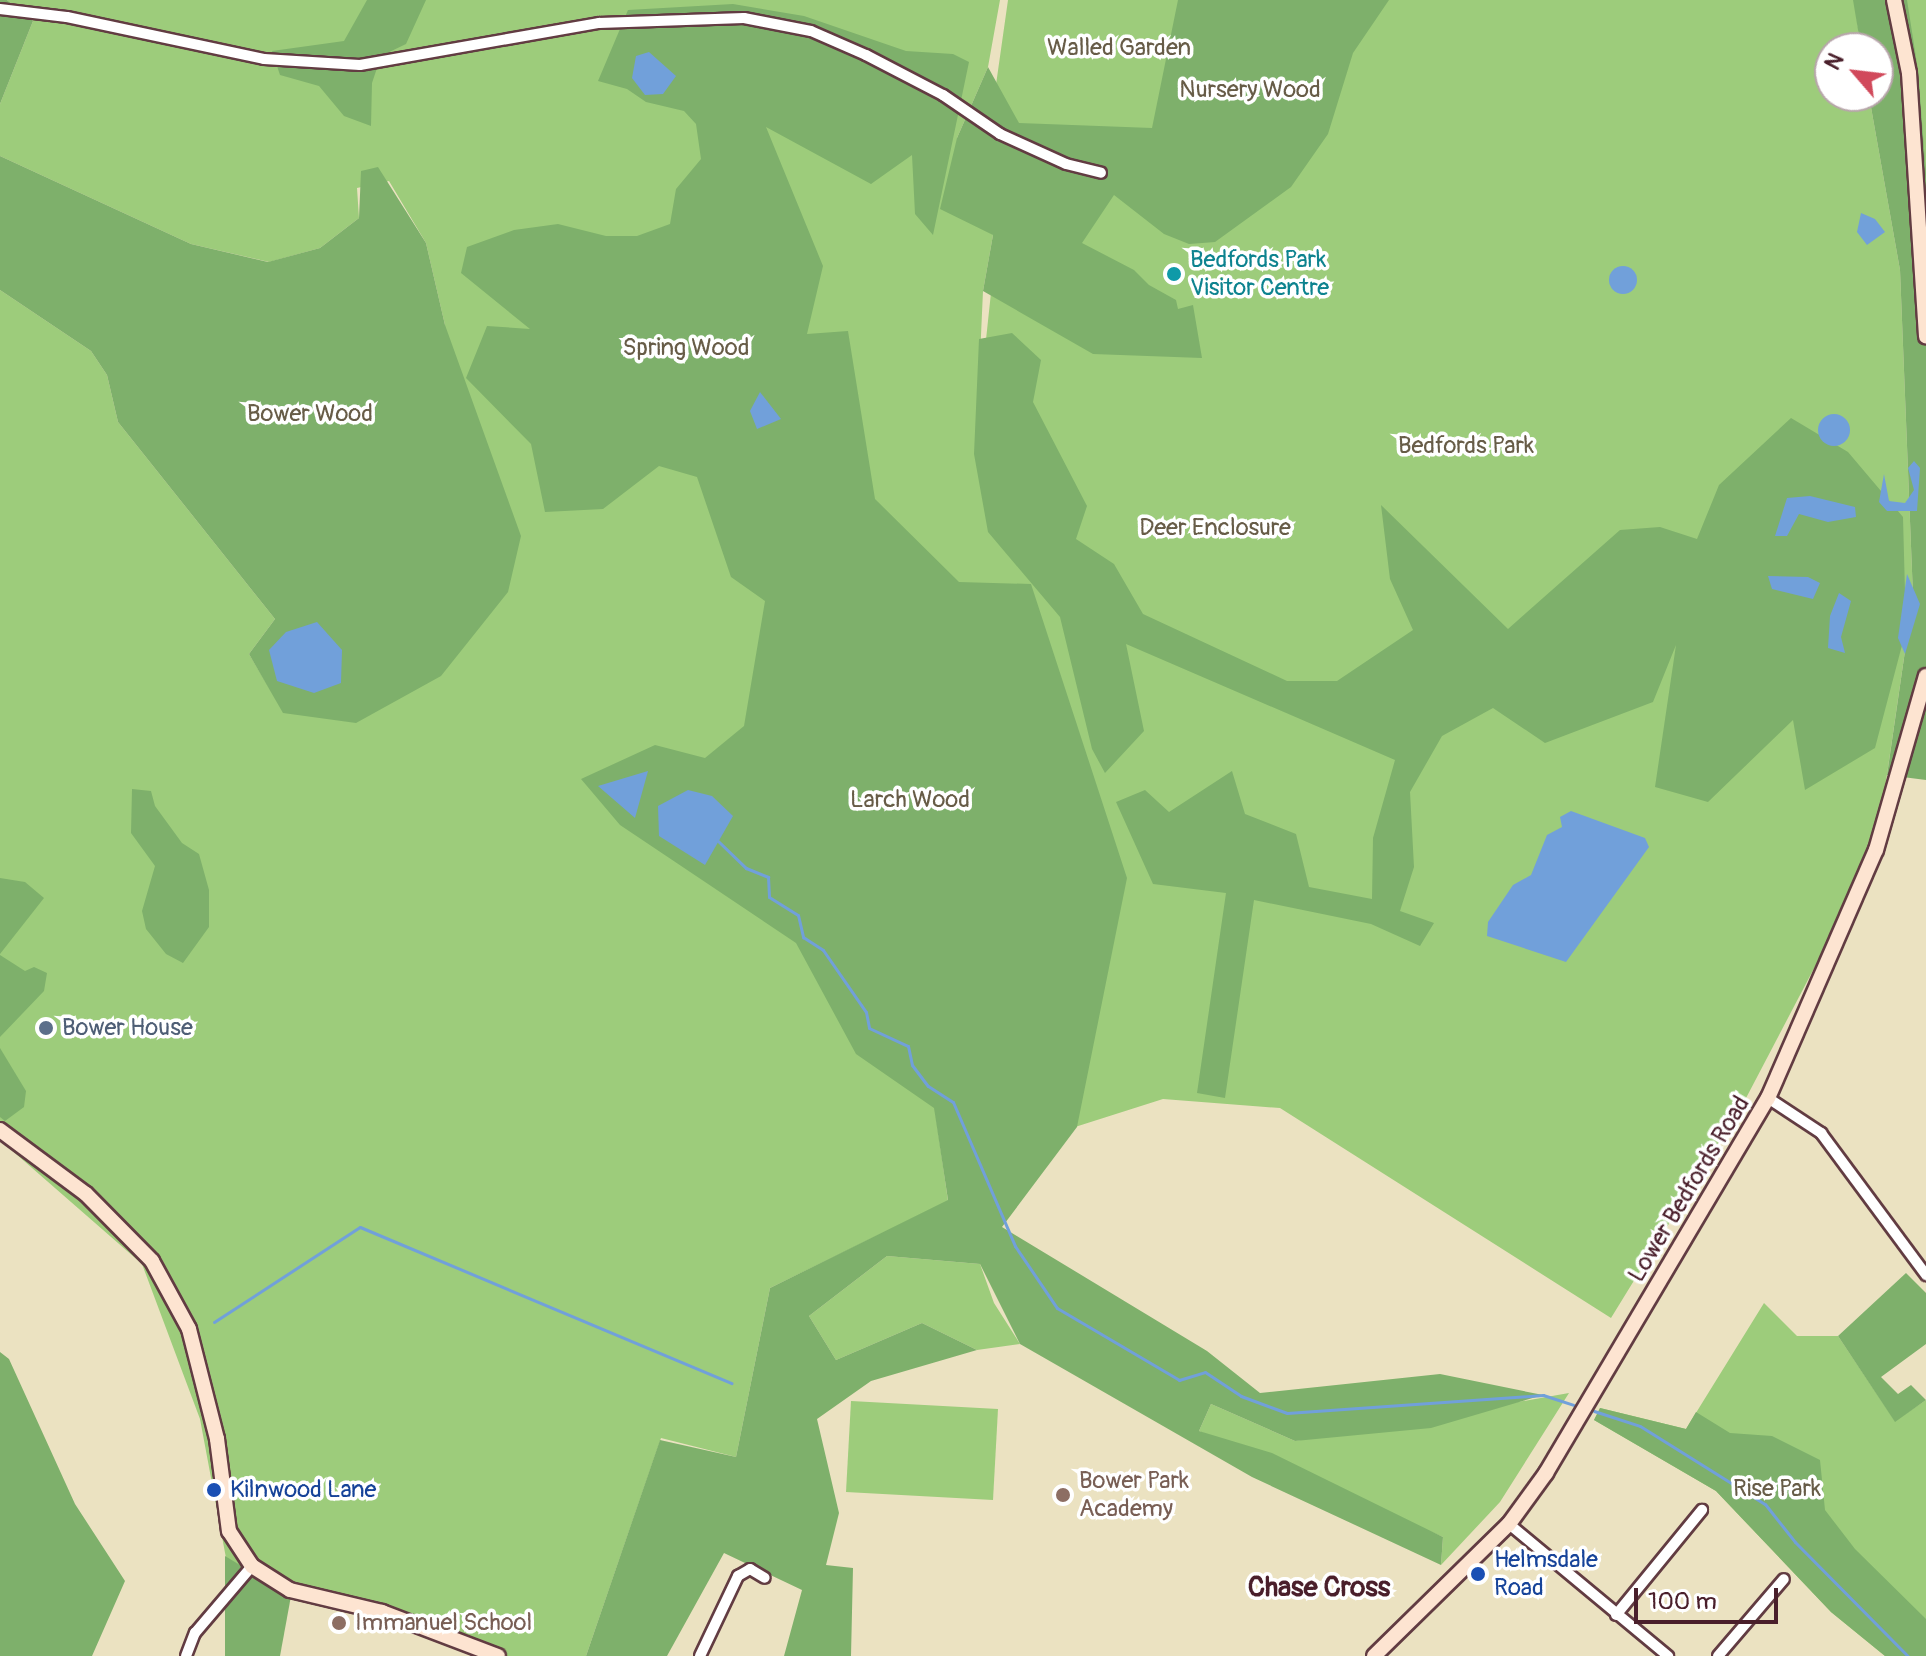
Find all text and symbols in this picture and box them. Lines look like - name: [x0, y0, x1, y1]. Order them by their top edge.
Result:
- north arrow: [1814, 32, 1894, 112]
- park label: Walled Garden: [1047, 34, 1191, 62]
- text: N: [1819, 49, 1850, 75]
- park label: Nursery Wood: [1179, 76, 1321, 104]
- place label: Bedfords Park Visitor Centre: [1190, 246, 1329, 302]
- marker: Bedfords Park Visitor Centre: [1165, 265, 1183, 283]
- park label: Spring Wood: [623, 334, 749, 362]
- park label: Bower Wood: [247, 400, 373, 428]
- park label: Bedfords Park: [1398, 432, 1534, 460]
- park label: Deer Enclosure: [1139, 514, 1291, 542]
- park label: Larch Wood: [850, 786, 970, 814]
- place label: Bower House: [62, 1014, 193, 1042]
- marker: Bower House: [37, 1019, 55, 1037]
- street label: Lower Bedfords Road: [1622, 1091, 1756, 1287]
- place label: Bower Park Academy: [1079, 1467, 1189, 1523]
- park label: Rise Park: [1733, 1475, 1821, 1503]
- place label: Kilnwood Lane: [230, 1476, 376, 1504]
- marker: Kilnwood Lane: [205, 1481, 223, 1499]
- marker: Bower Park Academy: [1054, 1486, 1072, 1504]
- place label: Helmsdale Road: [1494, 1546, 1598, 1602]
- marker: Helmsdale Road: [1469, 1565, 1487, 1583]
- district label: Chase Cross: [1248, 1571, 1390, 1605]
- scale bar: [1638, 1572, 1782, 1622]
- text: 100 m: [1648, 1587, 1717, 1616]
- place label: Immanuel School: [355, 1609, 532, 1637]
- marker: Immanuel School: [330, 1614, 348, 1632]

